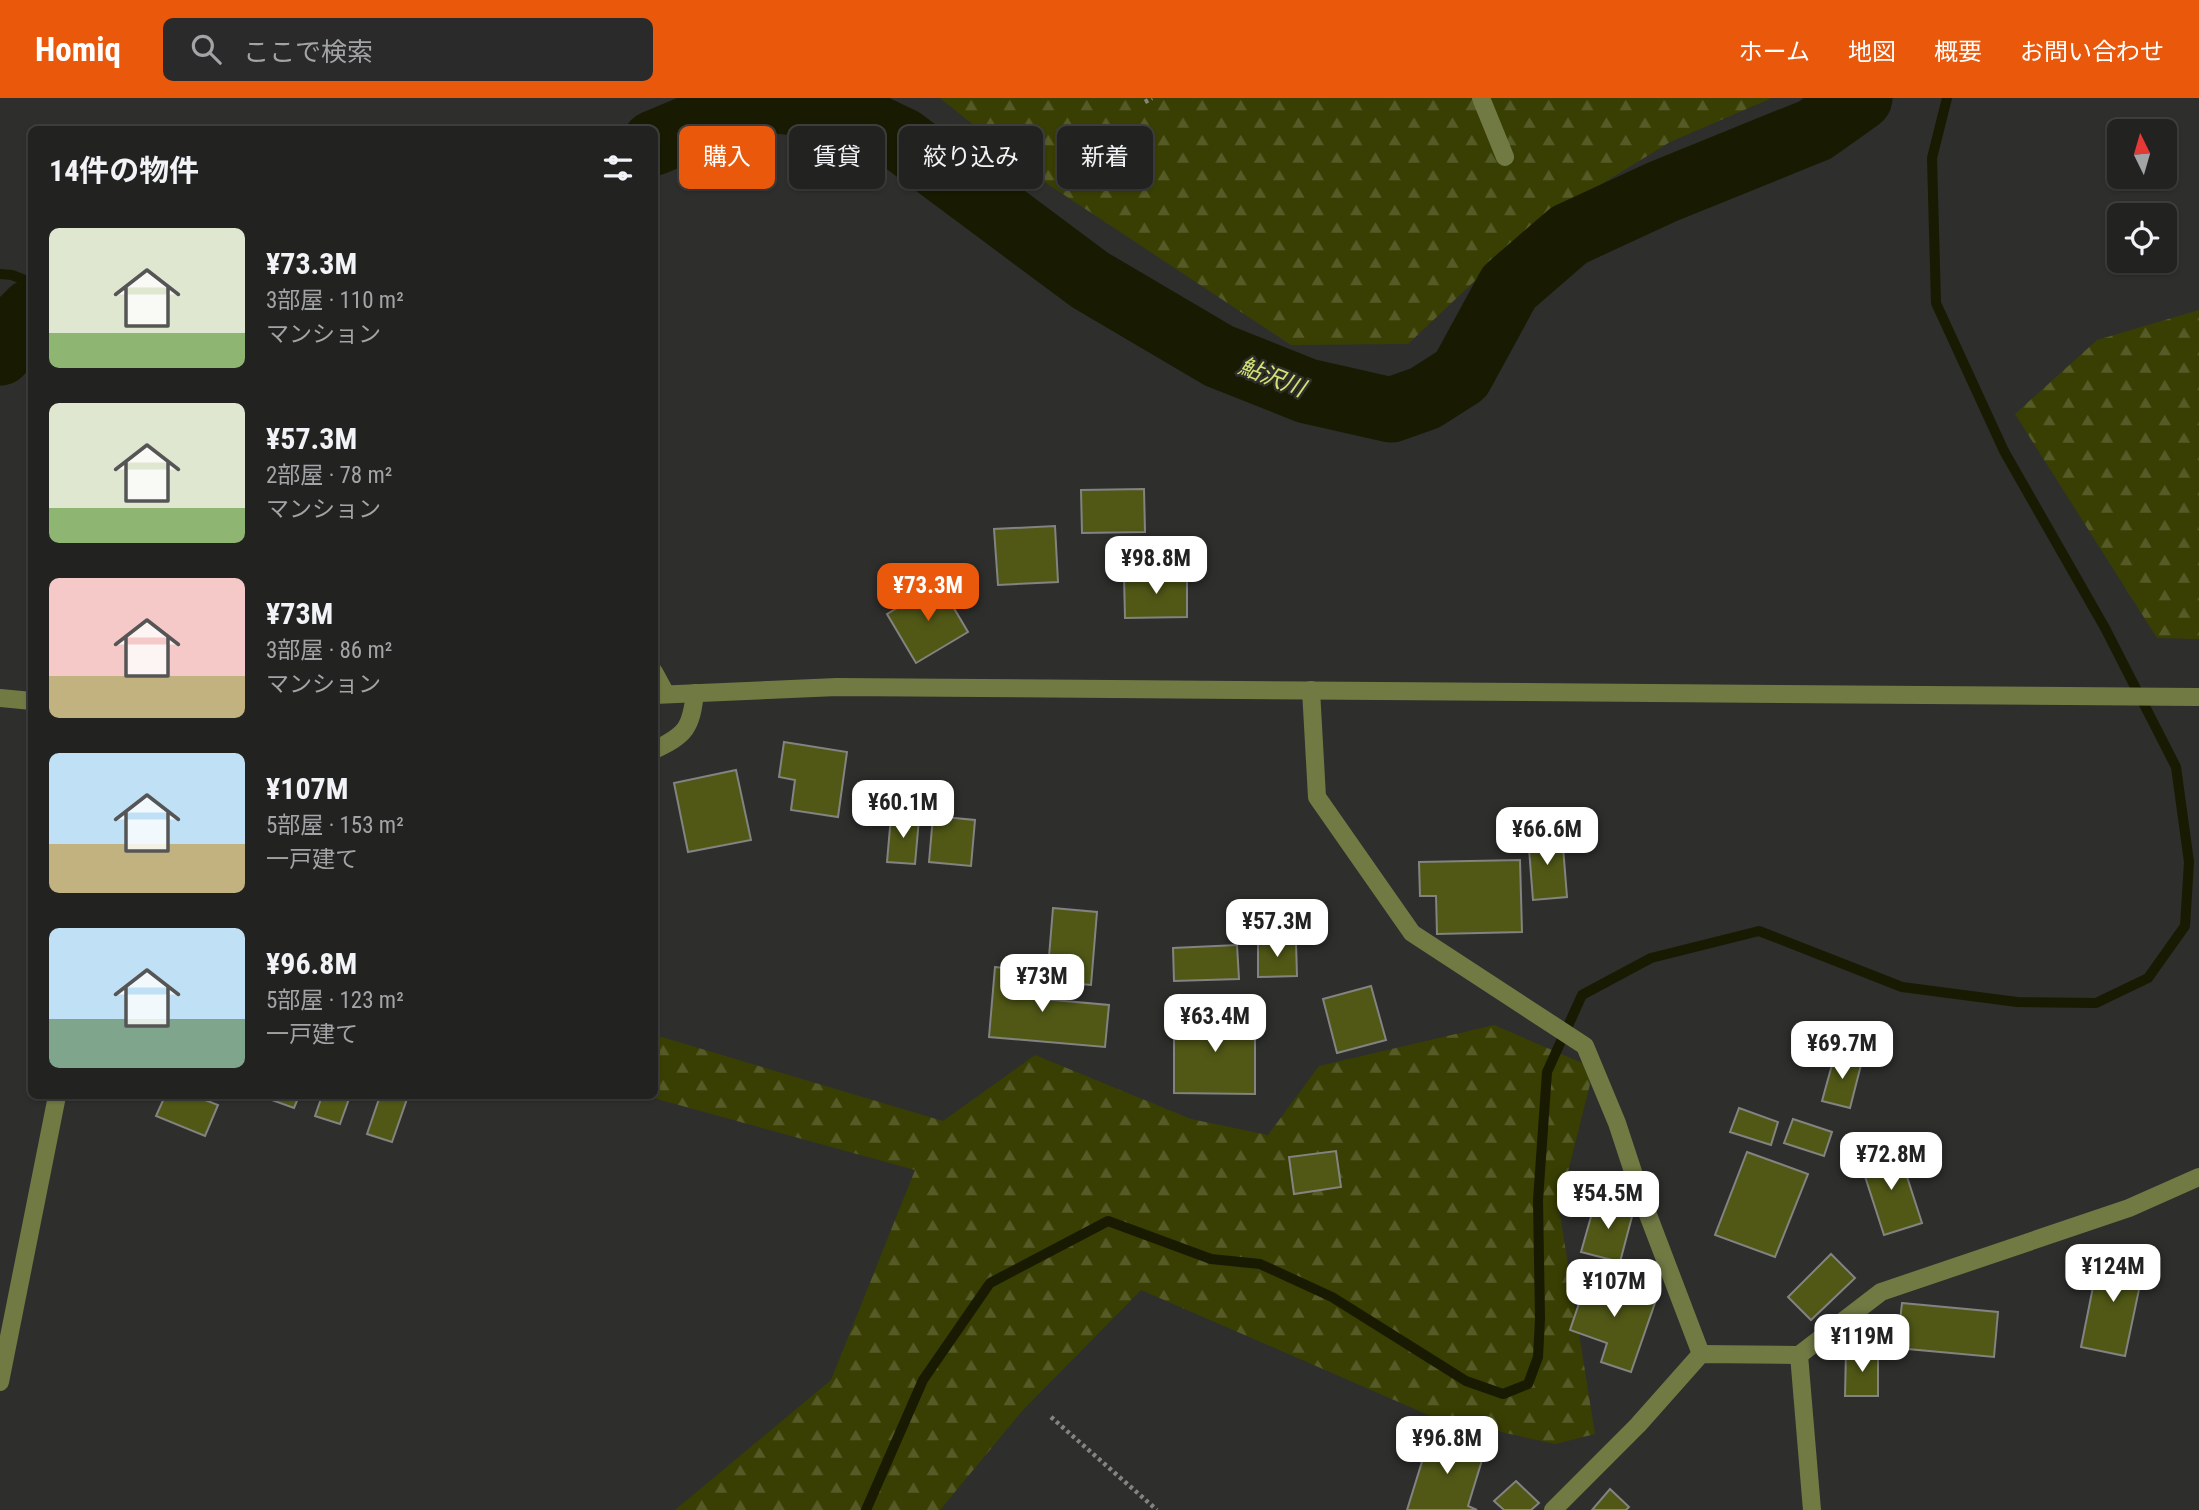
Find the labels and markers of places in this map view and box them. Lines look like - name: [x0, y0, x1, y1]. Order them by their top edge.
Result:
- pin: ¥98.8M: [1099, 536, 1213, 596]
- pin: ¥73.3M: [871, 564, 985, 623]
- pin: ¥60.1M: [846, 780, 960, 840]
- pin: ¥66.6M: [1490, 808, 1604, 867]
- pin: ¥57.3M: [1220, 900, 1334, 959]
- pin: ¥73M: [1001, 954, 1083, 1014]
- pin: ¥63.4M: [1158, 995, 1272, 1054]
- pin: ¥69.7M: [1785, 1021, 1899, 1081]
- pin: ¥72.8M: [1834, 1132, 1948, 1192]
- pin: ¥54.5M: [1551, 1172, 1665, 1231]
- pin: ¥124M: [2064, 1244, 2162, 1304]
- pin: ¥107M: [1565, 1260, 1663, 1319]
- pin: ¥119M: [1813, 1314, 1911, 1374]
- pin: ¥96.8M: [1390, 1416, 1504, 1476]

